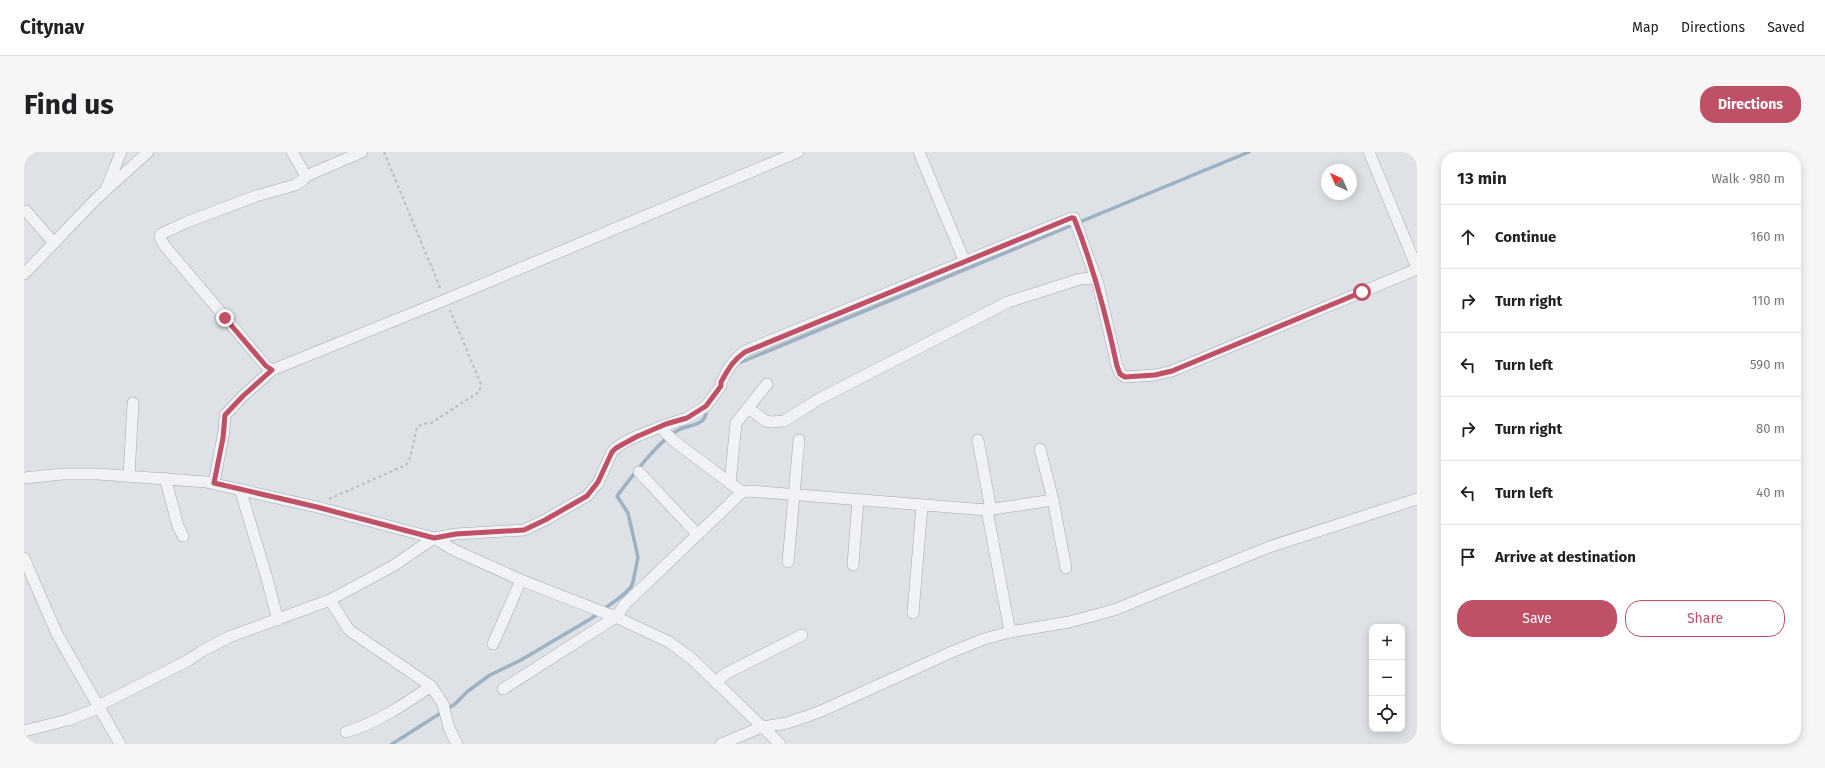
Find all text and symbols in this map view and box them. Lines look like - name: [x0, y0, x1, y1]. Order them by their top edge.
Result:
- text: Citynav: [20, 16, 84, 39]
- text: Map: [1632, 19, 1659, 36]
- text: Directions: [1681, 19, 1745, 36]
- text: Saved: [1767, 19, 1805, 36]
- button: Directions: [1700, 86, 1801, 123]
- text: Find us: [24, 88, 114, 121]
- north arrow: [1321, 164, 1357, 200]
- text: 13 min: [1457, 168, 1507, 189]
- text: Walk · 980 m: [1711, 171, 1785, 186]
- icon: ahead: [1457, 226, 1479, 248]
- text: Continue: [1495, 228, 1556, 246]
- text: 160 m: [1751, 229, 1785, 244]
- route start: [1353, 283, 1371, 301]
- icon: right: [1457, 290, 1479, 312]
- text: Turn right: [1495, 292, 1562, 310]
- text: 110 m: [1752, 293, 1785, 308]
- route end: [216, 309, 234, 327]
- icon: left: [1457, 354, 1479, 376]
- text: Turn left: [1495, 356, 1553, 374]
- text: 590 m: [1750, 357, 1785, 372]
- icon: right: [1457, 418, 1479, 440]
- text: Turn right: [1495, 420, 1562, 438]
- text: 80 m: [1756, 421, 1785, 436]
- icon: left: [1457, 482, 1479, 504]
- text: Turn left: [1495, 484, 1553, 502]
- text: 40 m: [1756, 485, 1785, 500]
- icon: arrive: [1457, 546, 1479, 568]
- text: Arrive at destination: [1495, 548, 1636, 566]
- button: Save: [1457, 600, 1617, 637]
- button: Share: [1625, 600, 1785, 637]
- map controls: [1369, 624, 1405, 732]
- button: +: [1369, 624, 1405, 660]
- button: −: [1369, 660, 1405, 696]
- button: locate: [1369, 696, 1405, 732]

